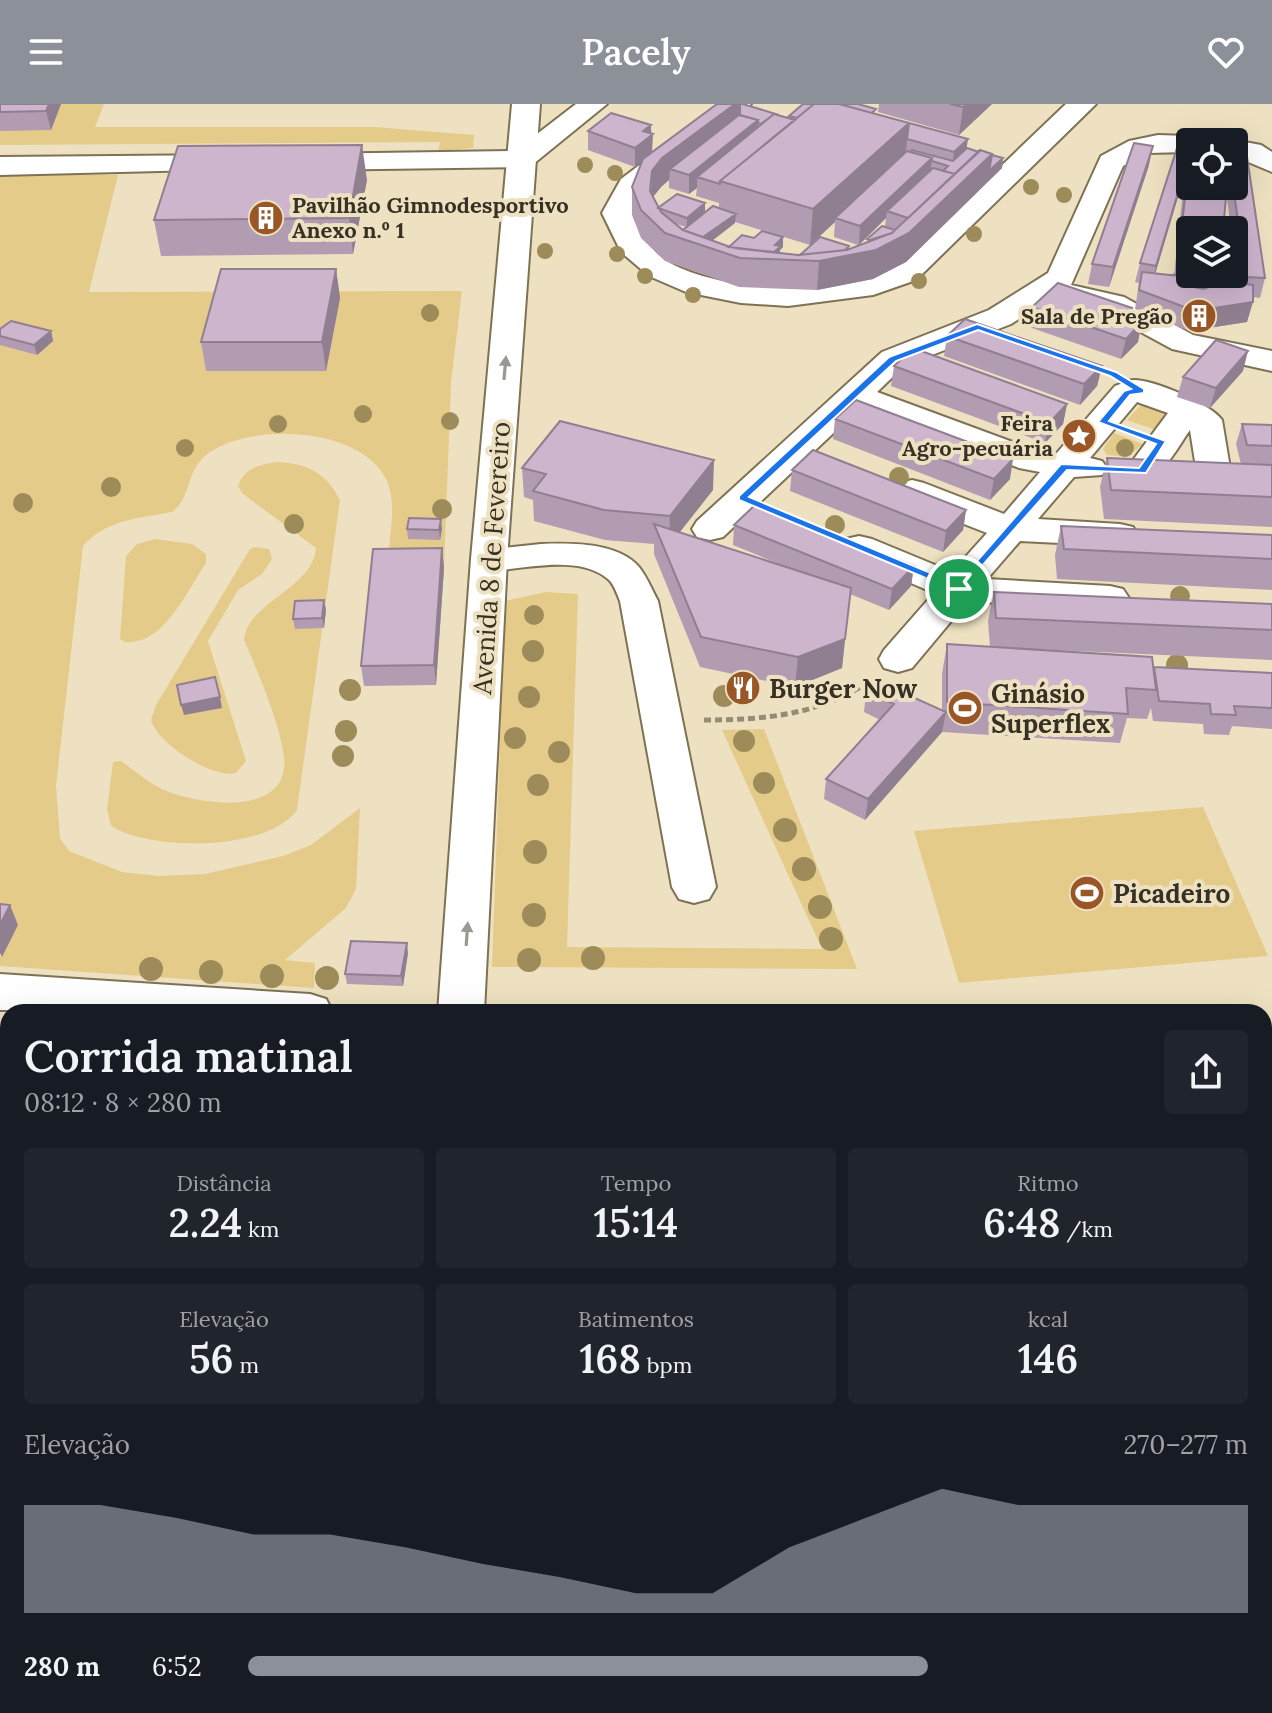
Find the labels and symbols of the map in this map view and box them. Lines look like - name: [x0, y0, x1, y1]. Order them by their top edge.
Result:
- place label: Pavilhão Gimnodesportivo Anexo n.º 1: [292, 191, 569, 244]
- building icon: Pavilhão Gimnodesportivo Anexo n.º 1: [247, 199, 285, 237]
- building icon: Sala de Pregão: [1180, 297, 1218, 335]
- place label: Sala de Pregão: [1021, 302, 1173, 330]
- one-way arrow: [499, 355, 512, 380]
- place label: Feira Agro-pecuária: [902, 409, 1053, 462]
- place icon: Feira Agro-pecuária: [1060, 417, 1098, 455]
- street label: Avenida 8 de Fevereiro: [465, 421, 517, 696]
- pin: [925, 555, 993, 623]
- restaurant icon: Burger Now: [724, 669, 762, 707]
- place label: Burger Now: [769, 672, 918, 705]
- place label: Ginásio Superflex: [991, 677, 1110, 740]
- sports icon: Ginásio Superflex: [946, 689, 984, 727]
- sports icon: Picadeiro: [1068, 874, 1106, 912]
- place label: Picadeiro: [1113, 877, 1230, 910]
- one-way arrow: [461, 921, 474, 946]

